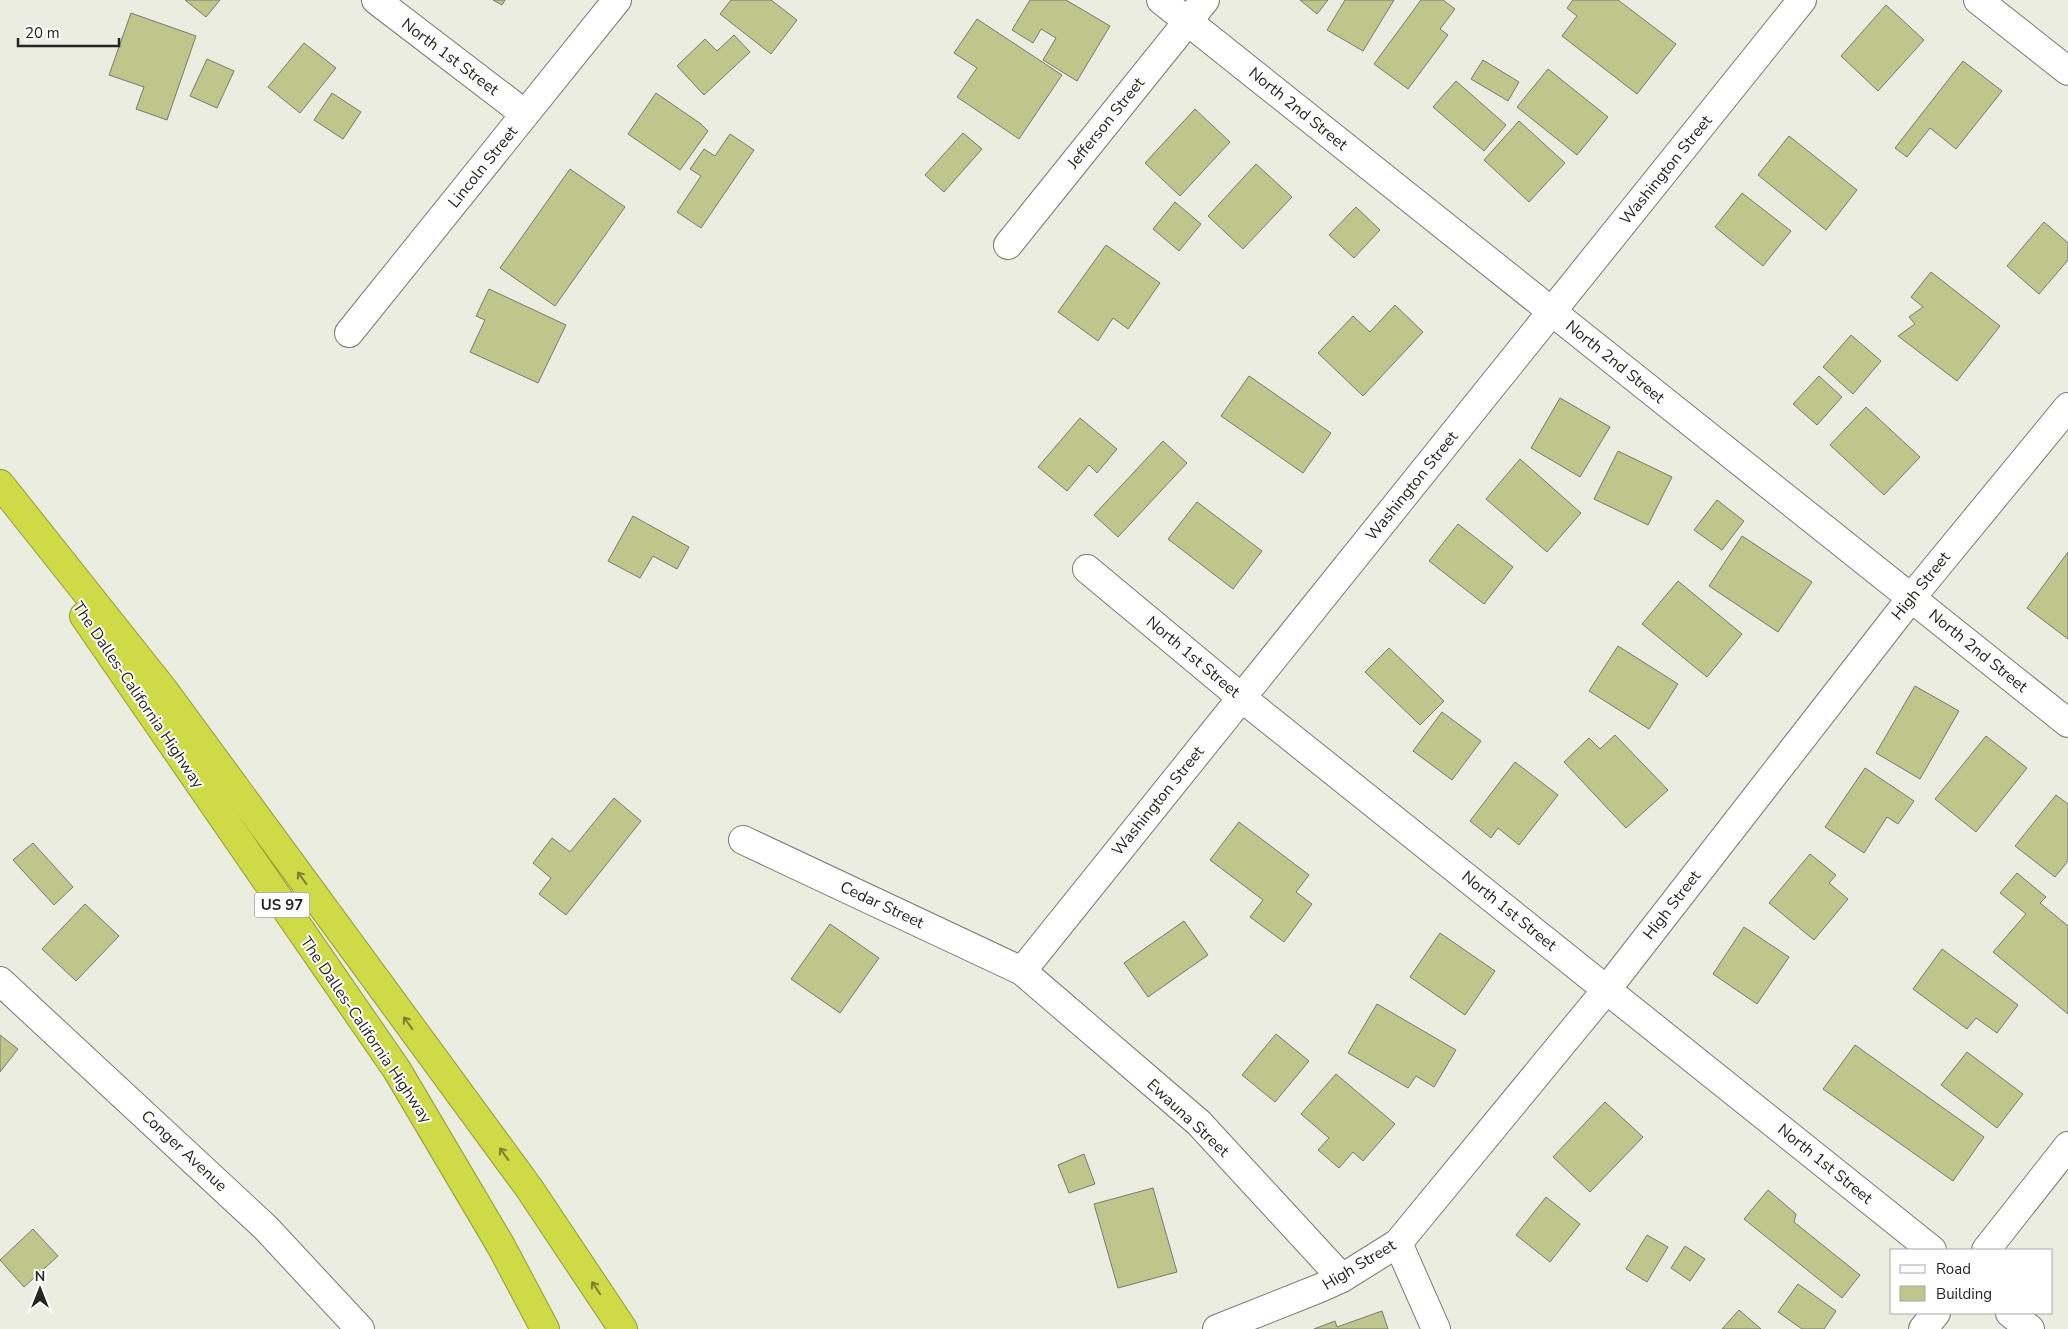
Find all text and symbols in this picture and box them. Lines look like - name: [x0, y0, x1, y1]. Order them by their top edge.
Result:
- street label: North 1st Street: [397, 13, 503, 101]
- scale bar: [18, 15, 119, 47]
- text: 20 m: [25, 23, 60, 43]
- street label: North 2nd Street: [1244, 62, 1352, 156]
- street label: Jefferson Street: [1062, 72, 1150, 174]
- street label: Washington Street: [1615, 110, 1717, 230]
- street label: Lincoln Street: [443, 121, 523, 212]
- street label: North 2nd Street: [1561, 315, 1669, 409]
- street label: Washington Street: [1361, 426, 1463, 546]
- street label: High Street: [1887, 547, 1956, 625]
- street label: The Dalles-California Highway: [67, 597, 209, 793]
- street label: North 2nd Street: [1924, 604, 2032, 698]
- street label: North 1st Street: [1141, 611, 1245, 703]
- street label: Washington Street: [1107, 741, 1209, 861]
- street label: North 1st Street: [1457, 866, 1561, 956]
- street label: High Street: [1638, 866, 1706, 944]
- one-way arrow: [296, 872, 307, 885]
- street label: Cedar Street: [837, 876, 928, 934]
- road number: US 97: [254, 892, 310, 918]
- street label: The Dalles-California Highway: [295, 932, 437, 1128]
- one-way arrow: [403, 1016, 413, 1030]
- street label: Ewauna Street: [1142, 1074, 1234, 1162]
- street label: Conger Avenue: [136, 1105, 232, 1197]
- street label: North 1st Street: [1773, 1119, 1877, 1209]
- one-way arrow: [499, 1147, 509, 1161]
- street label: High Street: [1318, 1234, 1400, 1296]
- legend: [1890, 1249, 2053, 1314]
- text: Road: [1936, 1259, 1971, 1279]
- north arrow: [15, 1264, 65, 1314]
- text: N: [35, 1267, 45, 1286]
- one-way arrow: [591, 1282, 601, 1296]
- text: Building: [1936, 1284, 1992, 1304]

